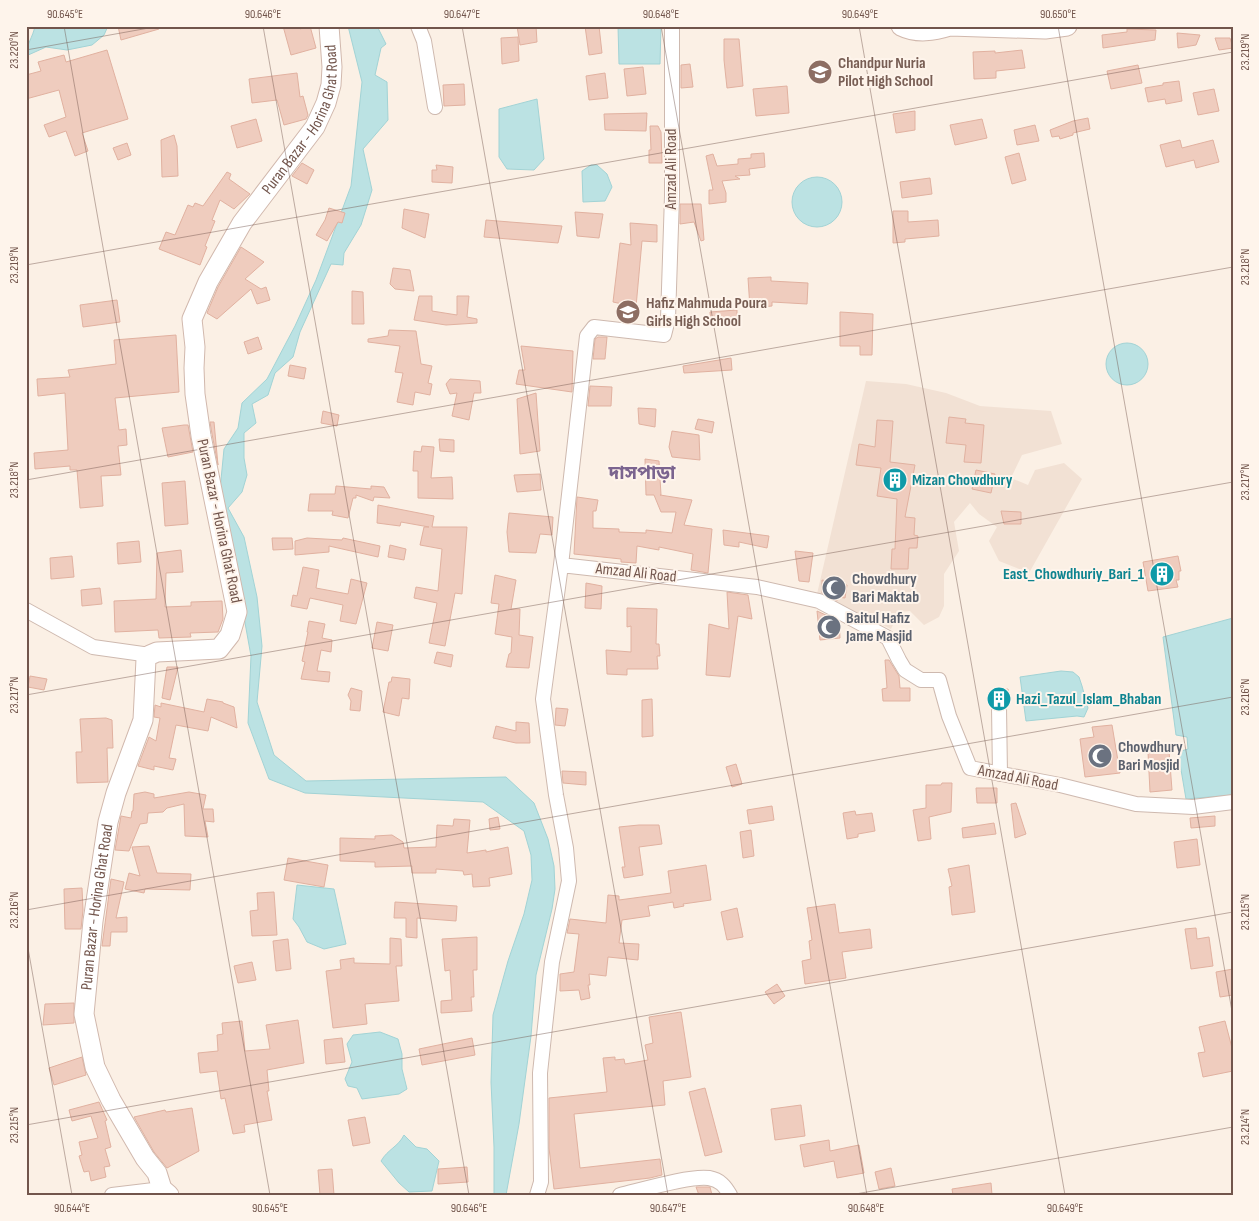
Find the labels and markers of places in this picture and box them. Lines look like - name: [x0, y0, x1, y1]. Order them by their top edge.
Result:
- place label: Chandpur Nuria Pilot High School: [838, 54, 933, 91]
- school or university icon: Chandpur Nuria Pilot High School: [807, 59, 833, 85]
- place label: Hafiz Mahmuda Poura Girls High School: [646, 294, 767, 331]
- school or university icon: Hafiz Mahmuda Poura Girls High School: [615, 299, 641, 325]
- building icon: Mizan Chowdhury: [882, 467, 908, 493]
- place label: Mizan Chowdhury: [912, 471, 1013, 490]
- building icon: East_Chowdhuriy_Bari_1: [1149, 561, 1175, 587]
- place label: East_Chowdhuriy_Bari_1: [1003, 565, 1145, 584]
- place label: Chowdhury Bari Maktab: [852, 570, 919, 607]
- mosque icon: Chowdhury Bari Maktab: [821, 575, 847, 601]
- place label: Baitul Hafiz Jame Masjid: [845, 609, 912, 646]
- mosque icon: Baitul Hafiz Jame Masjid: [816, 614, 842, 640]
- building icon: Hazi_Tazul_Islam_Bhaban: [986, 686, 1012, 712]
- place label: Hazi_Tazul_Islam_Bhaban: [1016, 690, 1161, 709]
- place label: Chowdhury Bari Mosjid: [1118, 738, 1183, 775]
- mosque icon: Chowdhury Bari Mosjid: [1087, 743, 1113, 769]

